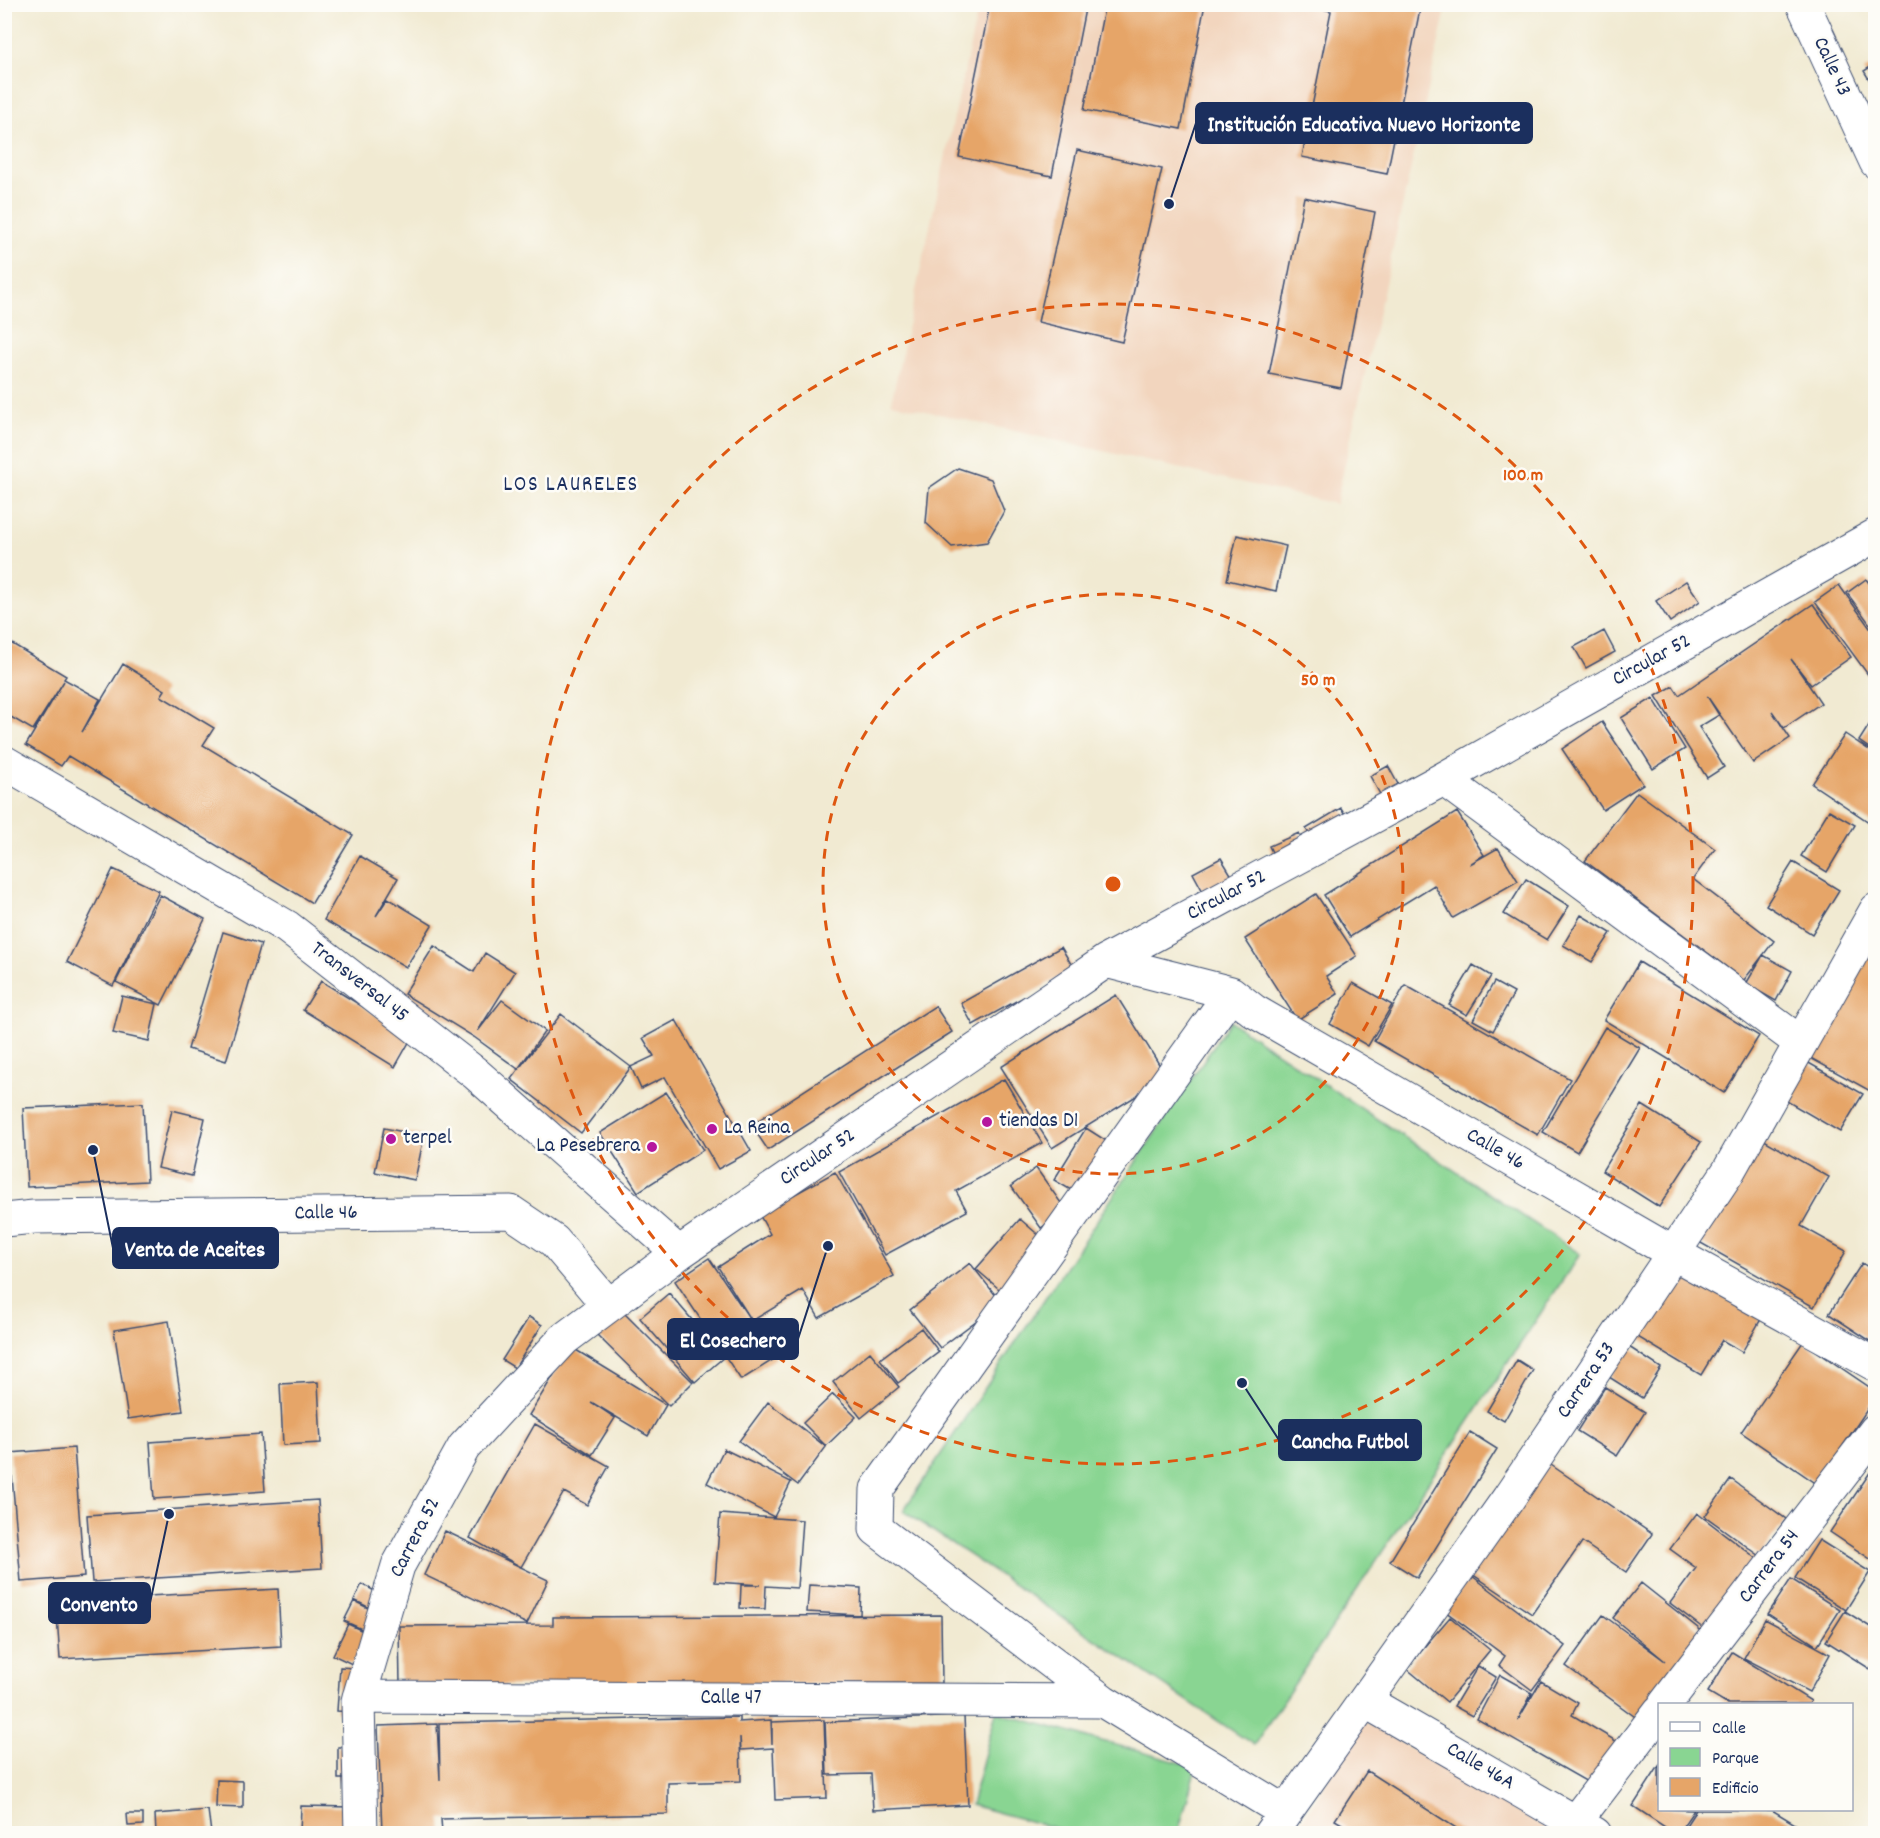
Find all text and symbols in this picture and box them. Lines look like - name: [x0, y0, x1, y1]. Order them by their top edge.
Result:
- street label: Calle 43: [1804, 32, 1858, 102]
- callout: Institución Educativa Nuevo Horizonte: [1196, 103, 1532, 143]
- text: Institución Educativa Nuevo Horizonte: [1208, 111, 1521, 142]
- text: 100 m: [1503, 464, 1543, 489]
- district label: LOS LAURELES: [503, 470, 639, 501]
- street label: Circular 52: [1607, 627, 1697, 695]
- text: 50 m: [1301, 669, 1335, 694]
- street label: Circular 52: [1182, 863, 1272, 929]
- centre of rings: [1103, 874, 1123, 894]
- street label: Transversal 45: [304, 935, 414, 1031]
- place label: tiendas D1: [999, 1107, 1078, 1137]
- place label: La Reina: [724, 1114, 791, 1144]
- marker: tiendas D1: [980, 1115, 994, 1129]
- street label: Calle 46: [1460, 1121, 1530, 1179]
- marker: La Reina: [705, 1122, 719, 1136]
- street label: Circular 52: [774, 1122, 862, 1194]
- place label: terpel: [403, 1124, 452, 1154]
- marker: terpel: [384, 1132, 398, 1146]
- place label: La Pesebrera: [536, 1132, 641, 1162]
- marker: La Pesebrera: [645, 1140, 659, 1154]
- street label: Calle 46: [294, 1198, 358, 1230]
- callout: Venta de Aceites: [113, 1228, 278, 1268]
- text: Venta de Aceites: [125, 1236, 265, 1267]
- callout: El Cosechero: [668, 1319, 798, 1359]
- text: El Cosechero: [680, 1327, 786, 1358]
- street label: Carrera 53: [1550, 1337, 1624, 1425]
- callout: Cancha Futbol: [1279, 1420, 1421, 1460]
- text: Cancha Futbol: [1291, 1428, 1410, 1459]
- street label: Carrera 52: [383, 1493, 449, 1583]
- street label: Carrera 54: [1732, 1524, 1808, 1610]
- callout: Convento: [49, 1583, 150, 1623]
- text: Convento: [60, 1591, 138, 1622]
- street label: Calle 47: [700, 1684, 762, 1714]
- legend: [1658, 1703, 1853, 1811]
- text: Calle: [1712, 1717, 1746, 1742]
- street label: Calle 46A: [1440, 1735, 1520, 1799]
- text: Parque: [1712, 1747, 1759, 1772]
- text: Edificio: [1712, 1777, 1759, 1802]

